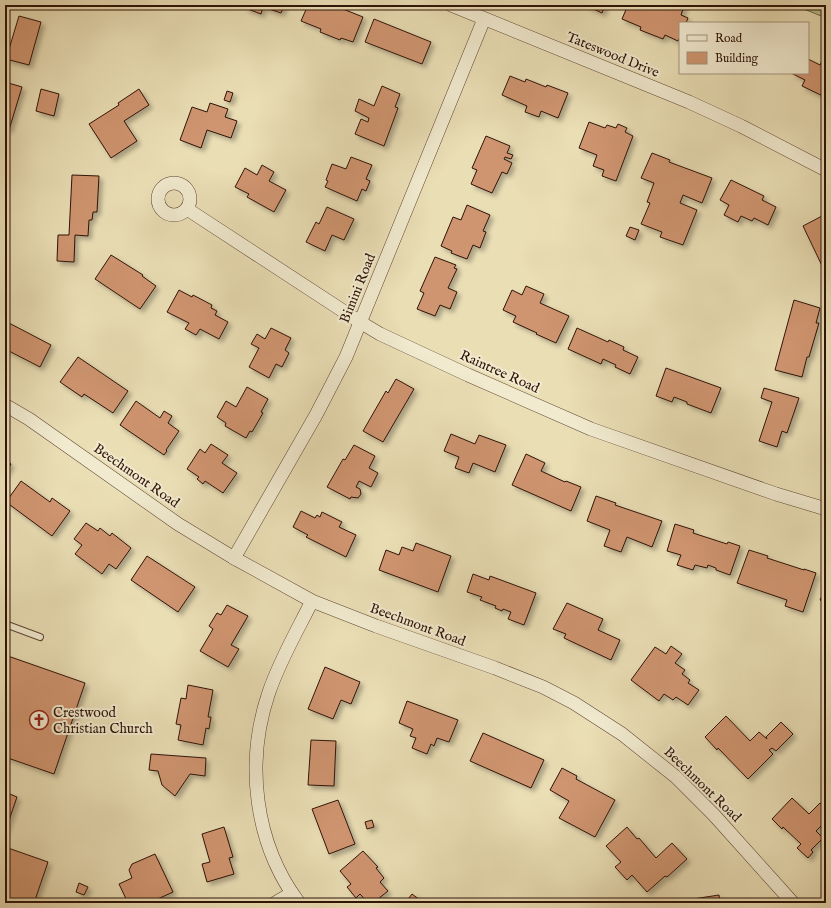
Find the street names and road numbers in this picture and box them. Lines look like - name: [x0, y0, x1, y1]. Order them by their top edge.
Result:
- street label: Tateswood Drive: [564, 28, 662, 82]
- street label: Bimini Road: [336, 250, 380, 326]
- street label: Raintree Road: [457, 346, 543, 398]
- street label: Beechmont Road: [90, 440, 183, 512]
- street label: Beechmont Road: [367, 599, 469, 651]
- street label: Beechmont Road: [660, 743, 745, 827]

